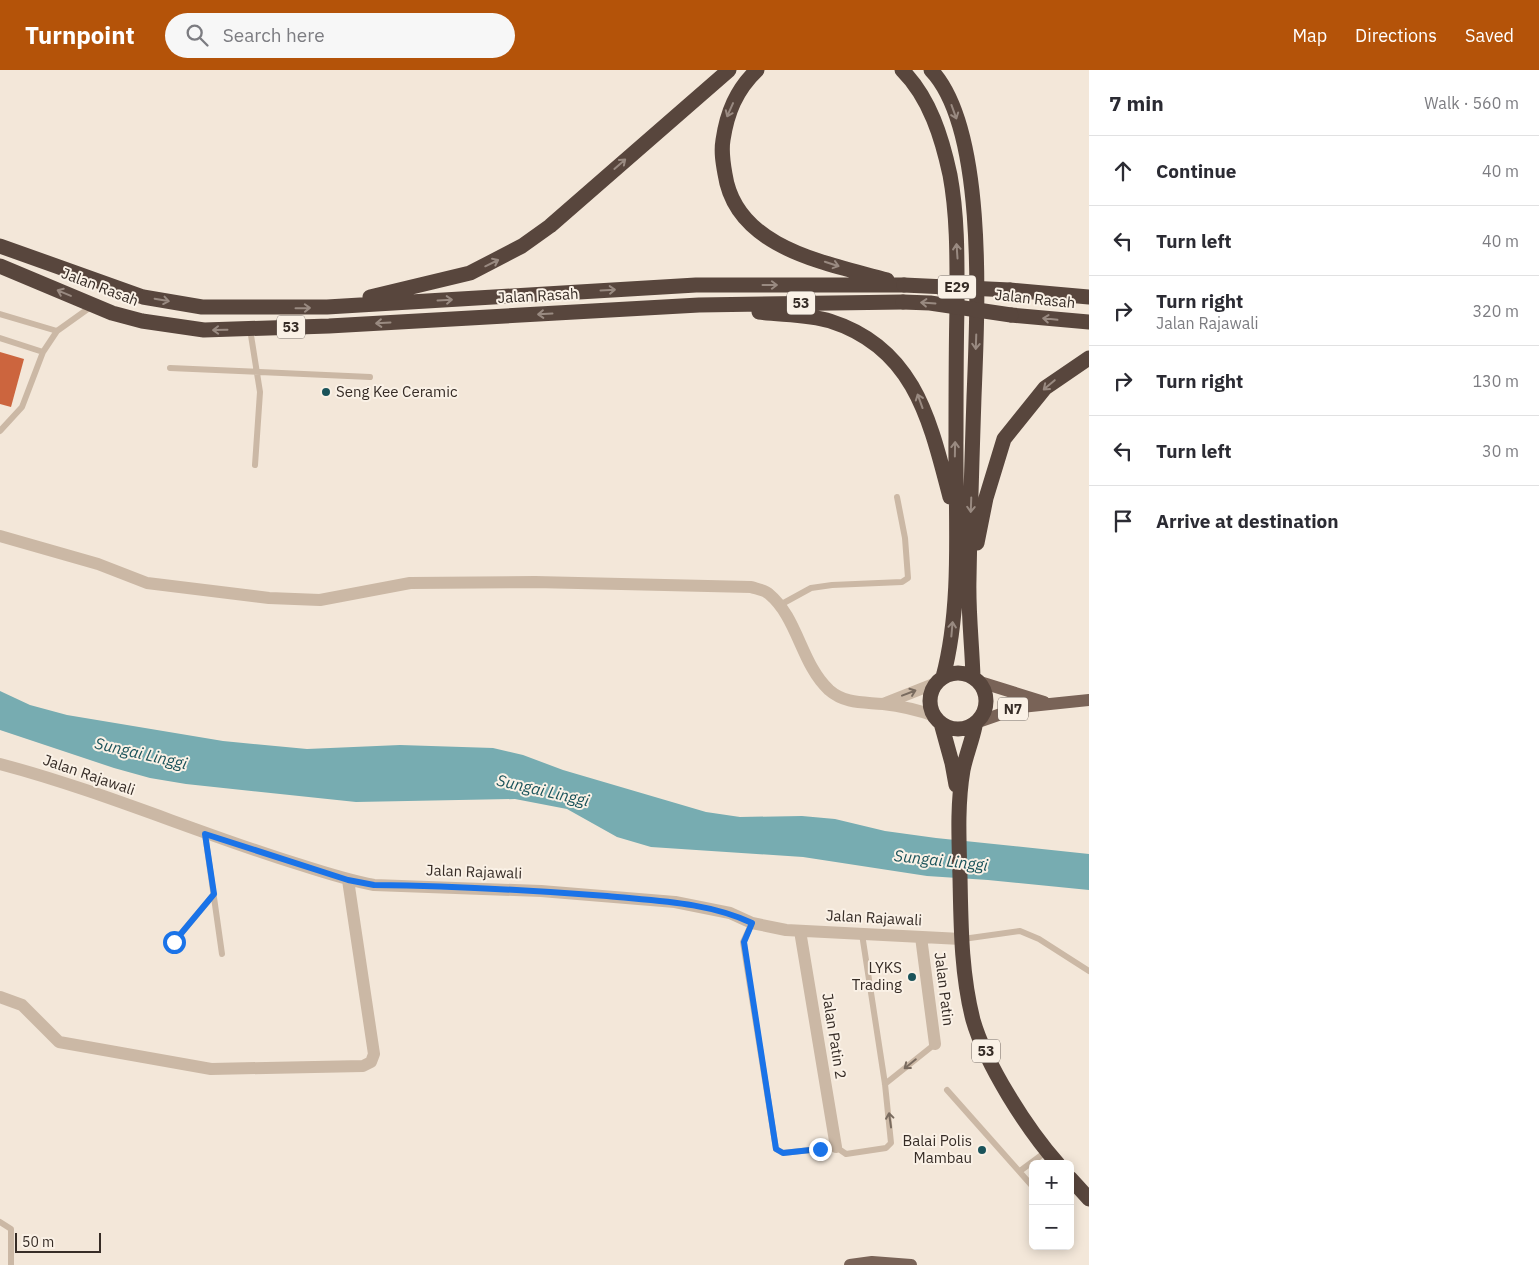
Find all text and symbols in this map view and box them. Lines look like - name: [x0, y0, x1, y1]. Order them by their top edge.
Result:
- search box: [165, 13, 515, 58]
- text: Turnpoint: [25, 19, 135, 51]
- icon: search: [183, 21, 211, 49]
- text: Search here: [223, 23, 325, 47]
- text: Map: [1292, 24, 1327, 47]
- text: Directions: [1355, 24, 1437, 47]
- text: Saved: [1465, 24, 1514, 47]
- text: 7 min: [1109, 89, 1164, 117]
- text: Walk · 560 m: [1424, 93, 1519, 113]
- one-way arrow: [724, 102, 734, 117]
- one-way arrow: [950, 104, 959, 120]
- icon: ahead: [1109, 157, 1137, 185]
- one-way arrow: [614, 159, 627, 170]
- text: Continue: [1156, 159, 1236, 183]
- text: 40 m: [1482, 161, 1519, 181]
- icon: left: [1109, 227, 1137, 255]
- text: Turn left: [1156, 229, 1232, 253]
- text: 40 m: [1482, 231, 1519, 251]
- one-way arrow: [952, 244, 961, 260]
- one-way arrow: [484, 258, 499, 267]
- one-way arrow: [824, 259, 840, 269]
- street label: Jalan Rasah: [59, 263, 141, 310]
- road number: E29: [938, 276, 976, 298]
- one-way arrow: [762, 280, 778, 290]
- street label: Jalan Rasah: [497, 284, 579, 307]
- street label: Jalan Rasah: [994, 285, 1076, 312]
- one-way arrow: [599, 286, 615, 295]
- one-way arrow: [56, 287, 71, 296]
- text: Turn right: [1156, 289, 1243, 313]
- road number: 53: [787, 292, 815, 314]
- one-way arrow: [154, 295, 170, 305]
- one-way arrow: [437, 296, 453, 305]
- icon: right: [1109, 297, 1137, 325]
- one-way arrow: [920, 299, 936, 308]
- text: 320 m: [1472, 301, 1519, 321]
- one-way arrow: [295, 303, 311, 312]
- one-way arrow: [537, 309, 553, 318]
- text: Jalan Rajawali: [1156, 313, 1259, 333]
- one-way arrow: [1042, 314, 1058, 323]
- road number: 53: [277, 316, 305, 338]
- one-way arrow: [375, 318, 391, 327]
- one-way arrow: [212, 325, 228, 334]
- one-way arrow: [972, 334, 981, 350]
- icon: right: [1109, 367, 1137, 395]
- text: Turn right: [1156, 369, 1243, 393]
- text: 130 m: [1472, 371, 1519, 391]
- one-way arrow: [1043, 380, 1056, 391]
- place label: Seng Kee Ceramic: [336, 382, 458, 401]
- marker: Seng Kee Ceramic: [320, 386, 332, 398]
- one-way arrow: [915, 394, 924, 410]
- icon: left: [1109, 437, 1137, 465]
- text: Turn left: [1156, 439, 1232, 463]
- one-way arrow: [950, 441, 960, 457]
- text: 30 m: [1482, 441, 1519, 461]
- one-way arrow: [966, 496, 976, 513]
- icon: arrive: [1109, 507, 1137, 535]
- text: Arrive at destination: [1156, 509, 1339, 533]
- one-way arrow: [948, 622, 957, 638]
- one-way arrow: [901, 688, 917, 697]
- road number: N7: [998, 698, 1028, 720]
- water label: Sungai Linggi: [93, 733, 190, 774]
- street label: Jalan Rajawali: [41, 750, 138, 799]
- water label: Sungai Linggi: [495, 770, 592, 811]
- water label: Sungai Linggi: [893, 845, 990, 875]
- street label: Jalan Rajawali: [426, 860, 522, 883]
- street label: Jalan Rajawali: [825, 905, 923, 930]
- route start: [163, 931, 186, 954]
- street label: Jalan Patin: [931, 951, 958, 1027]
- place label: LYKS Trading: [852, 958, 902, 994]
- marker: LYKS Trading: [906, 971, 918, 983]
- street label: Jalan Patin 2: [818, 992, 851, 1080]
- road number: 53: [972, 1039, 1000, 1062]
- one-way arrow: [904, 1059, 917, 1070]
- one-way arrow: [885, 1112, 895, 1128]
- place label: Balai Polis Mambau: [902, 1131, 972, 1167]
- route end: [809, 1138, 832, 1161]
- marker: Balai Polis Mambau: [976, 1144, 988, 1156]
- map controls: [1029, 1160, 1074, 1250]
- button: +: [1029, 1160, 1074, 1205]
- button: −: [1029, 1205, 1074, 1250]
- scale bar: [15, 1230, 101, 1253]
- text: 50 m: [22, 1233, 54, 1251]

